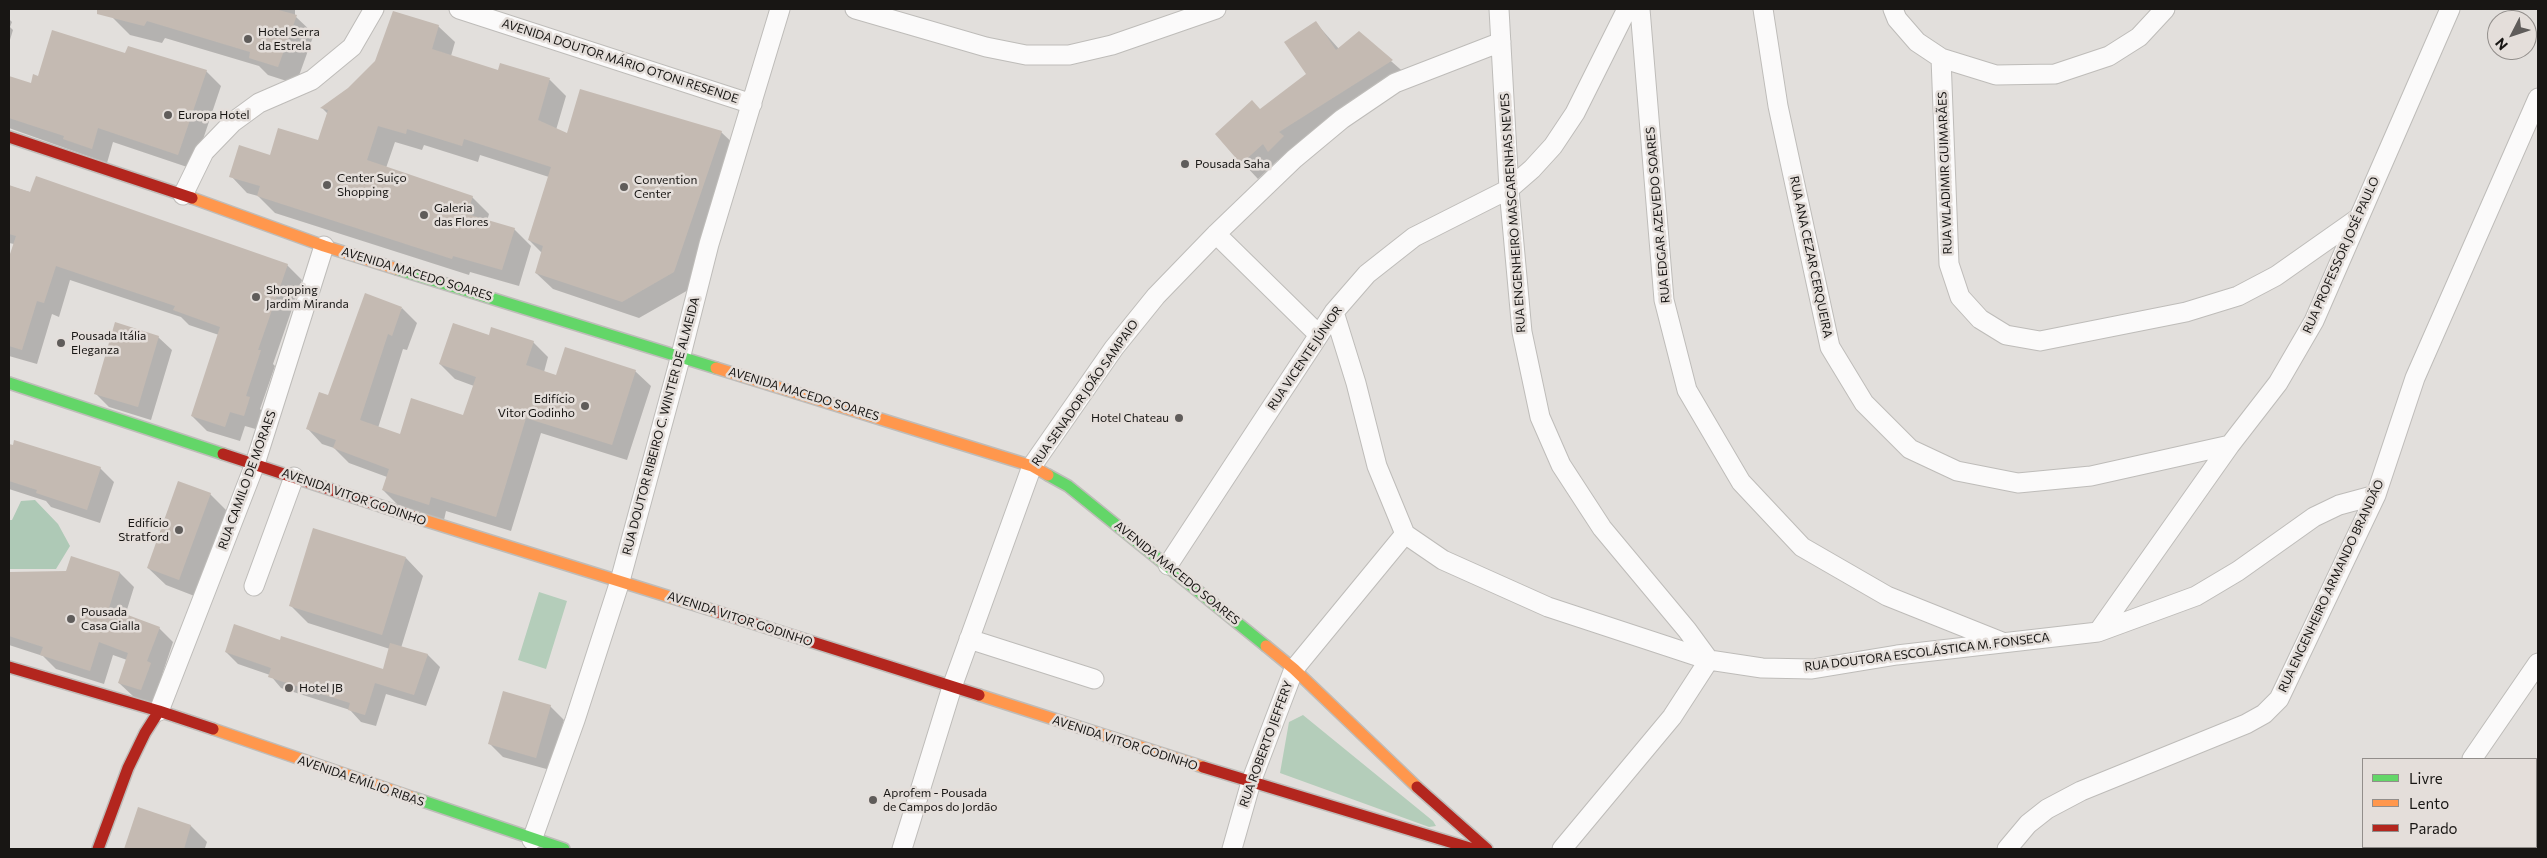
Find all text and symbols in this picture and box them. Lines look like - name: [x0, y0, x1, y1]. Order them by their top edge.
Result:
- north arrow: [2487, 10, 2537, 60]
- street label: AVENIDA DOUTOR MÁRIO OTONI RESENDE: [500, 16, 740, 106]
- place label: Hotel Serra da Estrela: [258, 25, 320, 53]
- marker: Hotel Serra da Estrela: [242, 33, 254, 45]
- text: N: [2491, 35, 2511, 54]
- street label: RUA WLADIMIR GUIMARÃES: [1935, 91, 1955, 255]
- street label: RUA ENGENHEIRO MASCARENHAS NEVES: [1497, 93, 1529, 333]
- place label: Europa Hotel: [178, 108, 250, 122]
- marker: Europa Hotel: [162, 109, 174, 121]
- street label: RUA EDGAR AZEVEDO SOARES: [1643, 126, 1673, 304]
- place label: Pousada Saha: [1195, 157, 1270, 171]
- marker: Pousada Saha: [1179, 158, 1191, 170]
- place label: Center Suiço Shopping: [337, 171, 407, 199]
- place label: Convention Center: [634, 173, 697, 201]
- street label: RUA PROFESSOR JOSÉ PAULO: [2300, 174, 2382, 336]
- street label: RUA ANA CEZAR CERQUEIRA: [1787, 175, 1835, 339]
- marker: Center Suiço Shopping: [321, 179, 333, 191]
- marker: Convention Center: [618, 181, 630, 193]
- place label: Galeria das Flores: [434, 201, 488, 229]
- marker: Galeria das Flores: [418, 209, 430, 221]
- street label: AVENIDA MACEDO SOARES: [340, 244, 494, 304]
- place label: Shopping Jardim Miranda: [266, 283, 349, 311]
- marker: Shopping Jardim Miranda: [250, 291, 262, 303]
- street label: RUA DOUTOR RIBEIRO C. WINTER DE ALMEIDA: [620, 295, 702, 557]
- street label: RUA VICENTE JÚNIOR: [1265, 303, 1345, 413]
- street label: RUA SENADOR JOÃO SAMPAIO: [1029, 317, 1141, 469]
- place label: Pousada Itália Eleganza: [71, 329, 146, 357]
- marker: Pousada Itália Eleganza: [55, 337, 67, 349]
- street label: AVENIDA MACEDO SOARES: [727, 364, 881, 424]
- place label: Edifício Vitor Godinho: [498, 392, 575, 420]
- marker: Edifício Vitor Godinho: [579, 400, 591, 412]
- street label: RUA CAMILO DE MORAES: [215, 409, 279, 551]
- place label: Hotel Chateau: [1091, 411, 1169, 425]
- marker: Hotel Chateau: [1173, 412, 1185, 424]
- street label: AVENIDA VITOR GODINHO: [280, 465, 428, 529]
- street label: RUA ENGENHEIRO ARMANDO BRANDÃO: [2275, 477, 2387, 695]
- place label: Edifício Stratford: [118, 516, 169, 544]
- street label: AVENIDA MACEDO SOARES: [1112, 518, 1242, 628]
- marker: Edifício Stratford: [173, 524, 185, 536]
- street label: AVENIDA VITOR GODINHO: [666, 589, 814, 649]
- place label: Pousada Casa Gialla: [81, 605, 140, 633]
- marker: Pousada Casa Gialla: [65, 613, 77, 625]
- street label: RUA DOUTORA ESCOLÁSTICA M. FONSECA: [1804, 630, 2050, 674]
- street label: RUA ROBERTO JEFFERY: [1236, 679, 1296, 809]
- place label: Hotel JB: [299, 681, 343, 695]
- marker: Hotel JB: [283, 682, 295, 694]
- street label: AVENIDA VITOR GODINHO: [1051, 713, 1199, 773]
- street label: AVENIDA EMÍLIO RIBAS: [296, 753, 426, 809]
- legend: [2362, 758, 2537, 848]
- text: Livre: [2409, 769, 2443, 787]
- place label: Aprofem - Pousada de Campos do Jordão: [883, 786, 997, 814]
- marker: Aprofem - Pousada de Campos do Jordão: [867, 794, 879, 806]
- text: Lento: [2409, 794, 2449, 812]
- text: Parado: [2409, 819, 2458, 837]

